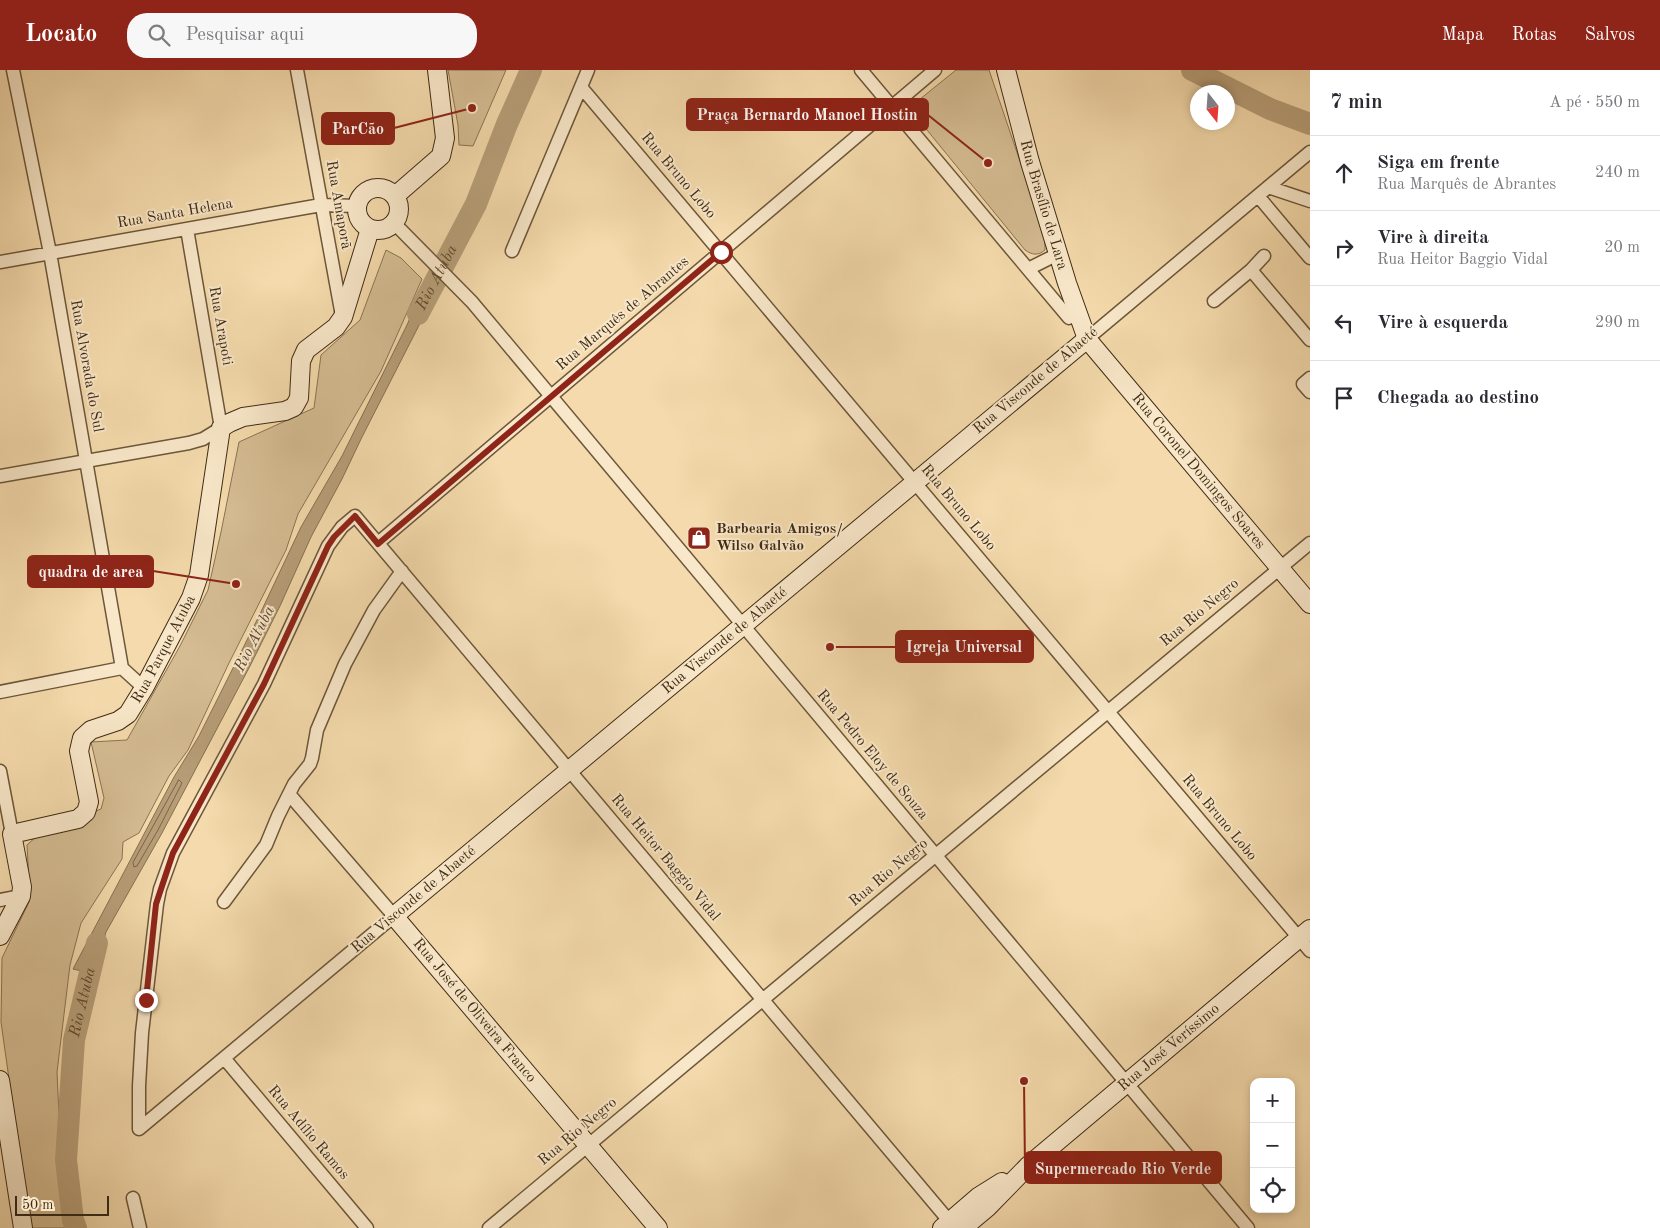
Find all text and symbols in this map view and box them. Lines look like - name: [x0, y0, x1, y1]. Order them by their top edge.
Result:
- search box: [127, 13, 477, 58]
- icon: search: [145, 21, 173, 49]
- text: Locato: [25, 23, 97, 47]
- text: Pesquisar aqui: [185, 26, 304, 45]
- text: Mapa: [1442, 26, 1484, 44]
- text: Rotas: [1512, 26, 1557, 44]
- text: Salvos: [1585, 26, 1635, 44]
- north arrow: [1190, 85, 1235, 130]
- text: 7 min: [1330, 92, 1383, 113]
- text: A pé · 550 m: [1549, 95, 1640, 111]
- callout: Praça Bernardo Manoel Hostin: [687, 99, 928, 130]
- text: Praça Bernardo Manoel Hostin: [696, 108, 918, 124]
- callout: ParCão: [322, 113, 394, 144]
- text: ParCão: [332, 122, 384, 138]
- street label: Rua Bruno Lobo: [638, 130, 718, 222]
- street label: Rua Brasílio de Lara: [1017, 138, 1070, 272]
- text: Siga em frente: [1377, 154, 1500, 173]
- street label: Rua Amaporã: [323, 159, 353, 251]
- icon: ahead: [1330, 159, 1358, 187]
- text: 240 m: [1595, 165, 1640, 181]
- text: Rua Marquês de Abrantes: [1377, 177, 1556, 193]
- street label: Rua Santa Helena: [116, 196, 235, 232]
- text: Vire à direita: [1377, 229, 1489, 248]
- icon: right: [1330, 234, 1358, 262]
- text: 20 m: [1604, 240, 1640, 256]
- route start: [710, 241, 733, 264]
- water label: Rio Atuba: [413, 242, 461, 314]
- text: Rua Heitor Baggio Vidal: [1377, 252, 1548, 268]
- street label: Rua Marquês de Abrantes: [554, 254, 692, 374]
- street label: Rua Arapoti: [206, 285, 234, 367]
- street label: Rua Alvorada do Sul: [67, 299, 105, 433]
- icon: left: [1330, 309, 1358, 337]
- text: Vire à esquerda: [1377, 314, 1508, 333]
- text: 290 m: [1595, 315, 1640, 331]
- street label: Rua Visconde de Abaeté: [971, 325, 1101, 437]
- icon: arrive: [1330, 384, 1358, 412]
- text: Chegada ao destino: [1377, 389, 1539, 408]
- street label: Rua Coronel Domingos Soares: [1129, 391, 1268, 552]
- street label: Rua Bruno Lobo: [918, 462, 998, 554]
- place label: Barbearia Amigos/ Wilso Galvão: [716, 522, 843, 554]
- shop icon: Barbearia Amigos/ Wilso Galvão: [686, 525, 712, 551]
- callout: quadra de area: [28, 556, 153, 587]
- text: quadra de area: [39, 565, 143, 581]
- street label: Rua Rio Negro: [1158, 576, 1242, 650]
- street label: Rua Visconde de Abaeté: [659, 584, 790, 697]
- street label: Rua Parque Atuba: [129, 592, 199, 706]
- water label: Rio Atuba: [231, 603, 278, 675]
- callout: Igreja Universal: [896, 631, 1033, 662]
- text: Igreja Universal: [906, 640, 1022, 656]
- street label: Rua Pedro Eloy de Souza: [814, 687, 931, 823]
- street label: Rua Bruno Lobo: [1179, 772, 1259, 864]
- street label: Rua Heitor Baggio Vidal: [608, 792, 722, 924]
- street label: Rua Rio Negro: [847, 836, 931, 910]
- street label: Rua Visconde de Abaeté: [349, 844, 479, 956]
- street label: Rua José de Oliveira Franco: [410, 936, 538, 1086]
- water label: Rio Atuba: [67, 965, 99, 1040]
- route end: [135, 989, 158, 1012]
- street label: Rua José Veríssimo: [1115, 1001, 1222, 1094]
- map controls: [1250, 1078, 1295, 1213]
- button: +: [1250, 1078, 1295, 1123]
- street label: Rua Adílio Ramos: [265, 1083, 351, 1183]
- street label: Rua Rio Negro: [536, 1095, 620, 1169]
- button: −: [1250, 1123, 1295, 1168]
- callout: Supermercado Rio Verde: [1025, 1152, 1221, 1183]
- text: Supermercado Rio Verde: [1035, 1162, 1211, 1178]
- button: locate: [1250, 1168, 1295, 1213]
- scale bar: [15, 1193, 109, 1216]
- text: 50 m: [22, 1198, 53, 1212]

